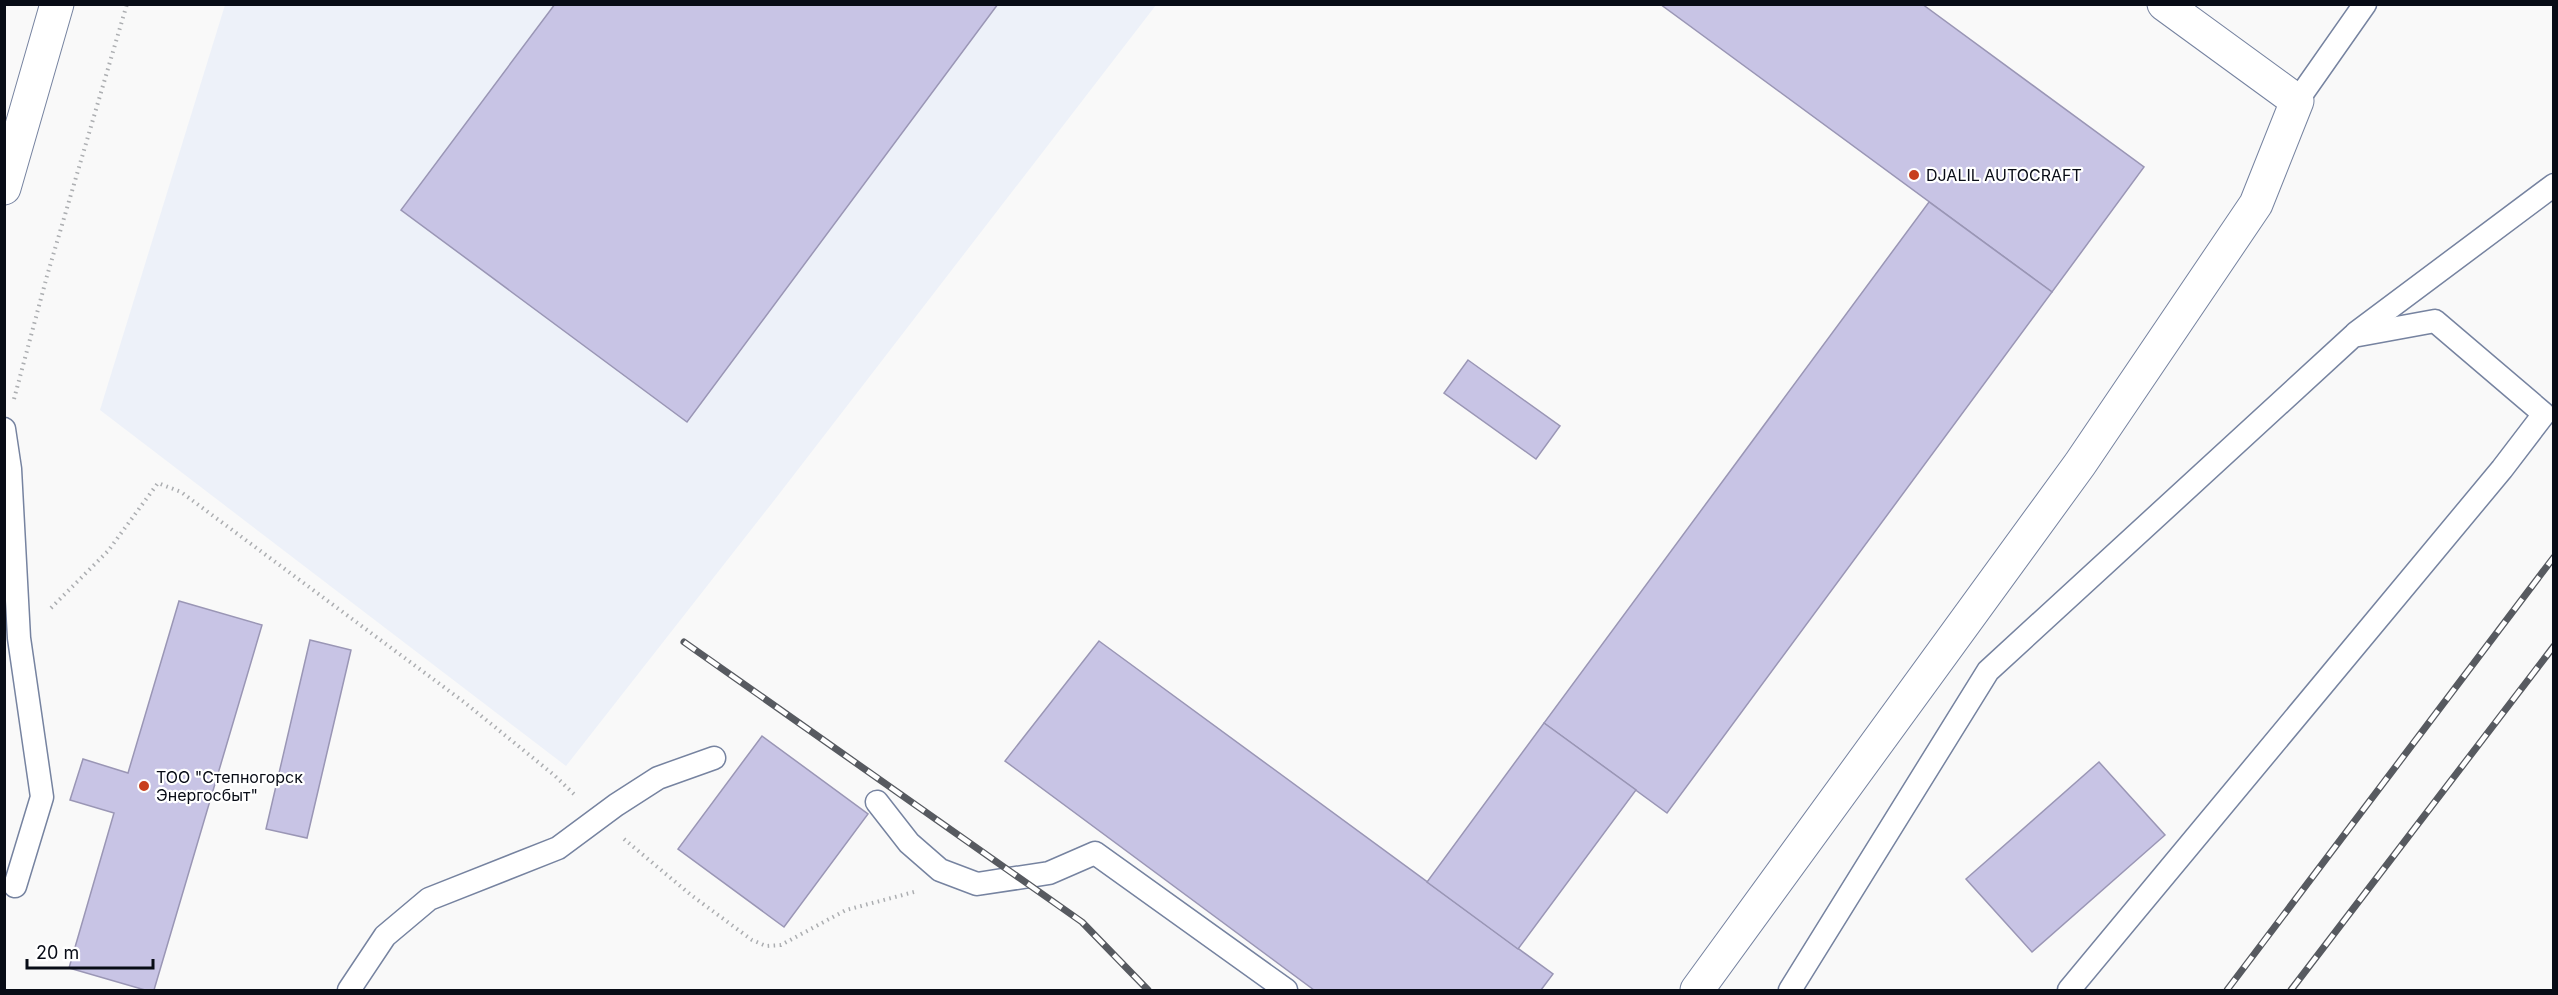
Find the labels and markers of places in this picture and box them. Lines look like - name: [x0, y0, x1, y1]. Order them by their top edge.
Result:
- place label: DJALIL AUTOCRAFT: [1926, 165, 2082, 185]
- marker: DJALIL AUTOCRAFT: [1907, 168, 1921, 182]
- place label: ТОО "Степногорск Энергосбыт": [156, 767, 303, 805]
- marker: ТОО "Степногорск Энергосбыт": [137, 779, 151, 793]

